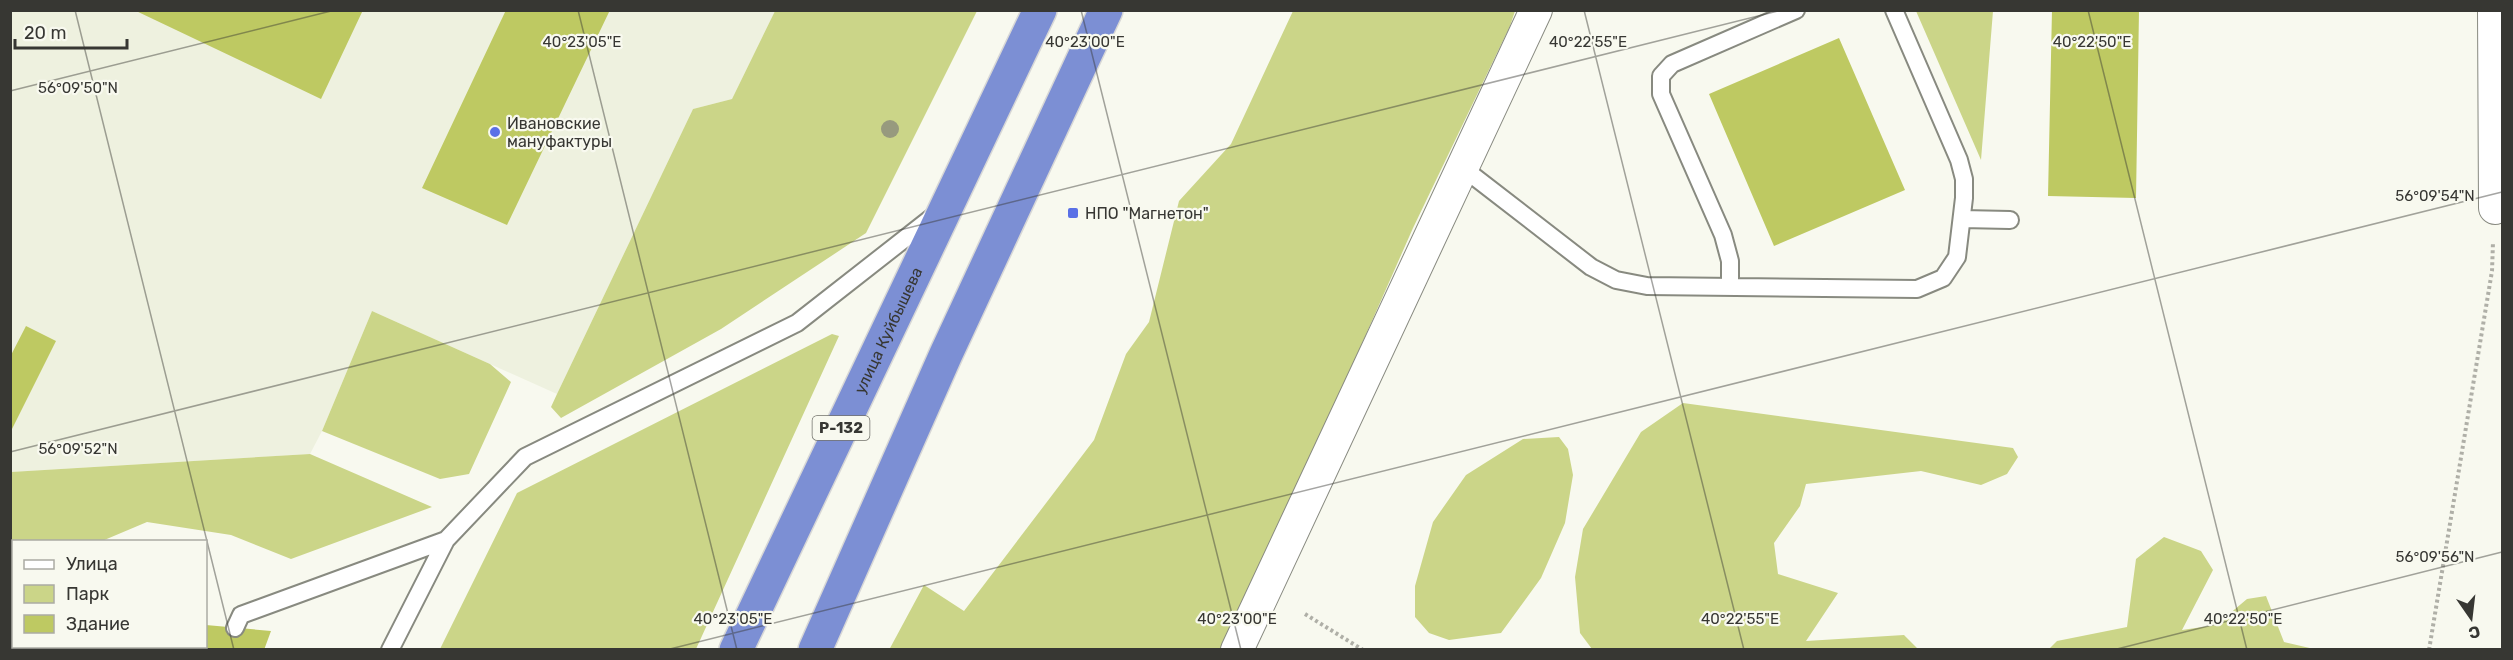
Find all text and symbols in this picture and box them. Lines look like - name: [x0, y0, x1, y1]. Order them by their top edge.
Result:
- scale bar: [15, 12, 128, 50]
- text: 20 m: [24, 22, 66, 44]
- text: 40°23'05"E: [543, 33, 621, 51]
- text: 40°23'00"E: [1045, 33, 1125, 51]
- text: 40°22'55"E: [1549, 33, 1627, 51]
- text: 40°22'50"E: [2053, 33, 2131, 51]
- text: 56°09'50"N: [38, 79, 118, 97]
- place label: Ивановские мануфактуры: [507, 114, 612, 151]
- marker: Ивановские мануфактуры: [488, 125, 502, 139]
- text: 56°09'54"N: [2395, 187, 2475, 205]
- place label: НПО "Магнетон": [1085, 204, 1209, 223]
- marker: НПО "Магнетон": [1066, 206, 1080, 220]
- street label: улица Куйбышева: [850, 264, 927, 397]
- road number: Р-132: [812, 416, 870, 440]
- text: 56°09'52"N: [38, 440, 118, 458]
- legend: [12, 540, 207, 648]
- text: 56°09'56"N: [2396, 548, 2474, 566]
- text: Улица: [66, 553, 118, 575]
- text: Парк: [66, 583, 110, 605]
- north arrow: [2441, 588, 2501, 648]
- text: 40°23'05"E: [694, 610, 772, 628]
- text: 40°23'00"E: [1197, 610, 1277, 628]
- text: 40°22'55"E: [1701, 610, 1779, 628]
- text: 40°22'50"E: [2204, 610, 2282, 628]
- text: Здание: [66, 613, 130, 635]
- text: С: [2467, 621, 2482, 643]

